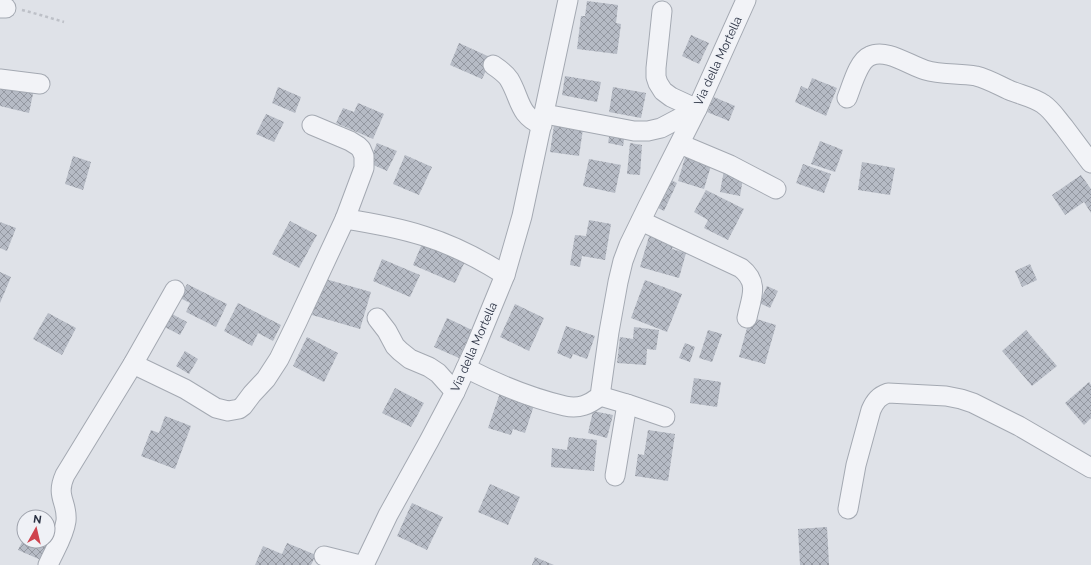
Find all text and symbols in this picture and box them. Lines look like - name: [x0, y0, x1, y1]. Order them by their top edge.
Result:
- street label: Via della Mortella: [691, 14, 745, 108]
- street label: Via della Mortella: [448, 300, 500, 394]
- north arrow: [16, 509, 56, 549]
- text: N: [32, 513, 42, 527]

